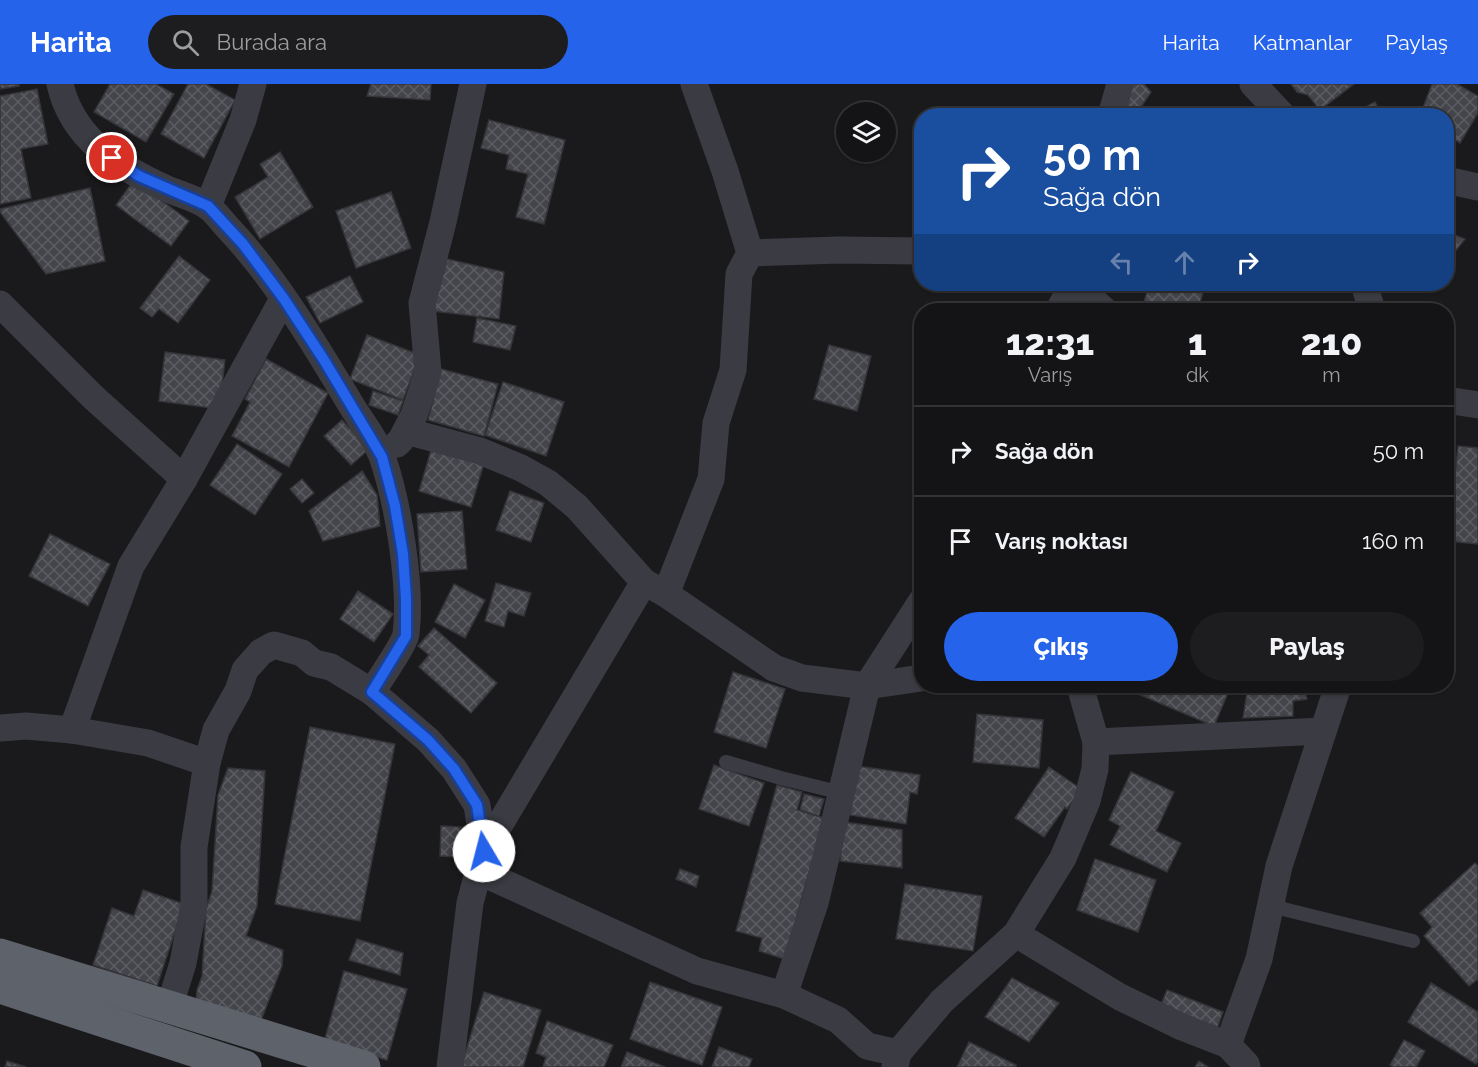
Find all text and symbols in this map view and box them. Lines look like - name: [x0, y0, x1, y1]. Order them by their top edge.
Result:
- search box: [148, 15, 568, 69]
- text: Harita: [30, 26, 112, 59]
- icon: search: [169, 26, 202, 59]
- text: Burada ara: [217, 29, 327, 55]
- text: Harita: [1163, 30, 1220, 55]
- text: Katmanlar: [1253, 30, 1352, 55]
- text: Paylaş: [1385, 30, 1448, 55]
- map controls: [836, 102, 896, 162]
- button: layers: [836, 102, 896, 162]
- text: 50 m: [1043, 131, 1141, 180]
- pin: [86, 132, 137, 183]
- icon: right: [944, 132, 1022, 210]
- icon: arrive: [95, 141, 128, 174]
- text: Sağa dön: [1043, 181, 1161, 212]
- icon: left: [1105, 246, 1138, 279]
- icon: ahead: [1168, 246, 1201, 279]
- icon: right: [1231, 246, 1264, 279]
- text: 12:31: [1006, 321, 1094, 363]
- text: 1: [1188, 321, 1207, 363]
- text: 210: [1301, 321, 1362, 363]
- text: Varış: [1028, 363, 1072, 387]
- text: dk: [1186, 363, 1209, 387]
- text: m: [1322, 363, 1341, 387]
- icon: right: [944, 435, 977, 468]
- text: Sağa dön: [995, 438, 1094, 464]
- text: 50 m: [1373, 438, 1424, 464]
- icon: arrive: [944, 525, 977, 558]
- text: Varış noktası: [995, 528, 1128, 554]
- text: 160 m: [1362, 528, 1424, 554]
- button: Çıkış: [944, 612, 1178, 681]
- button: Paylaş: [1190, 612, 1424, 681]
- position arrow: [452, 819, 516, 883]

